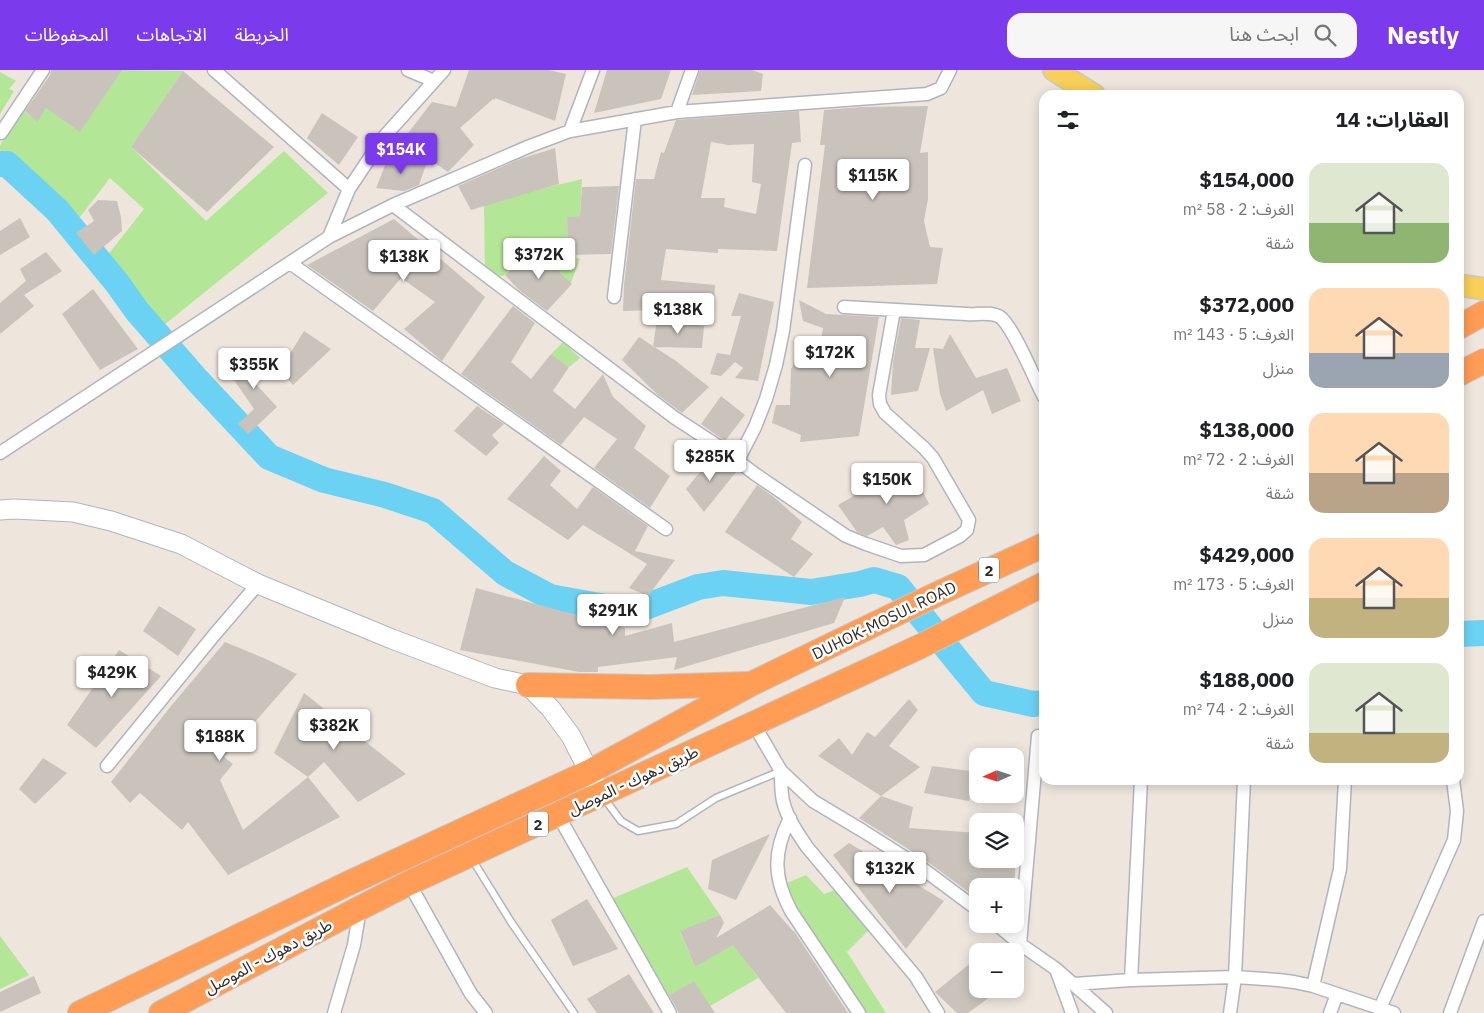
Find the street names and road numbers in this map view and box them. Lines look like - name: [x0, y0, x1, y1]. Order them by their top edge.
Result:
- road number: 2: [979, 558, 999, 582]
- street label: DUHOK-MOSUL ROAD: [808, 576, 960, 664]
- street label: طريق دهوك - الموصل: [565, 741, 702, 820]
- road number: 2: [528, 812, 548, 836]
- street label: طريق دهوك - الموصل: [201, 914, 336, 999]

